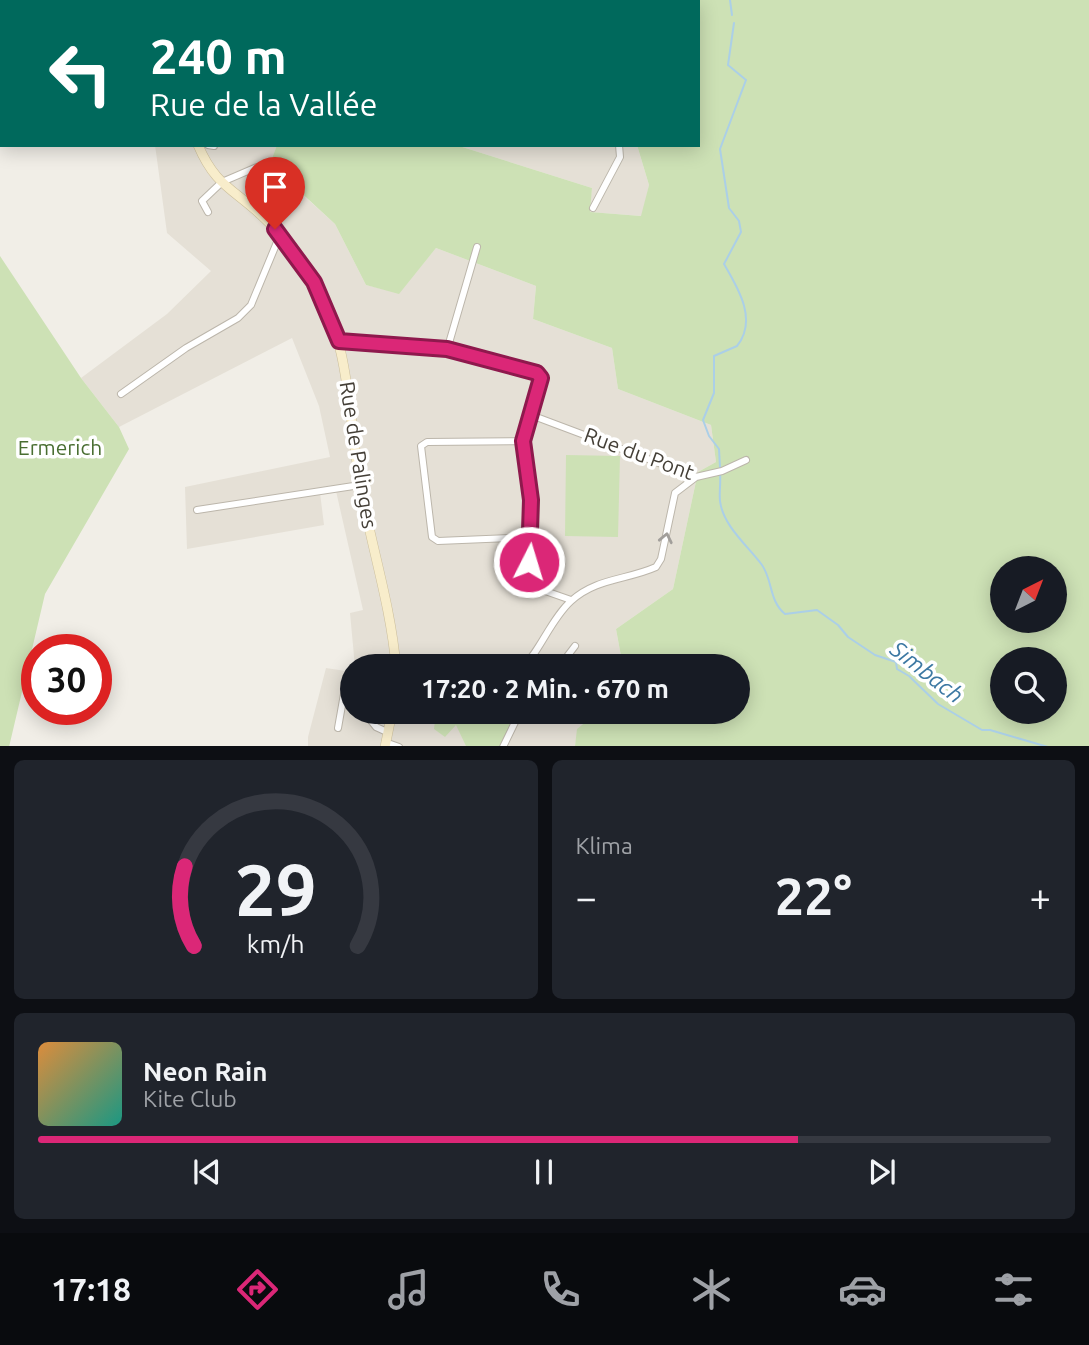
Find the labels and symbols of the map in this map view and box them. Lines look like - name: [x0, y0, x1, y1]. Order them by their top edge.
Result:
- pin: [245, 157, 305, 229]
- street label: Rue de Palinges: [336, 380, 382, 530]
- street label: Rue du Pont: [581, 422, 698, 484]
- park label: Ermerich: [18, 435, 102, 459]
- position arrow: [492, 525, 566, 599]
- one-way arrow: [658, 532, 672, 544]
- north arrow: [990, 556, 1068, 634]
- speed limit sign: 30: [21, 634, 112, 725]
- water label: Simbach: [885, 635, 968, 708]

